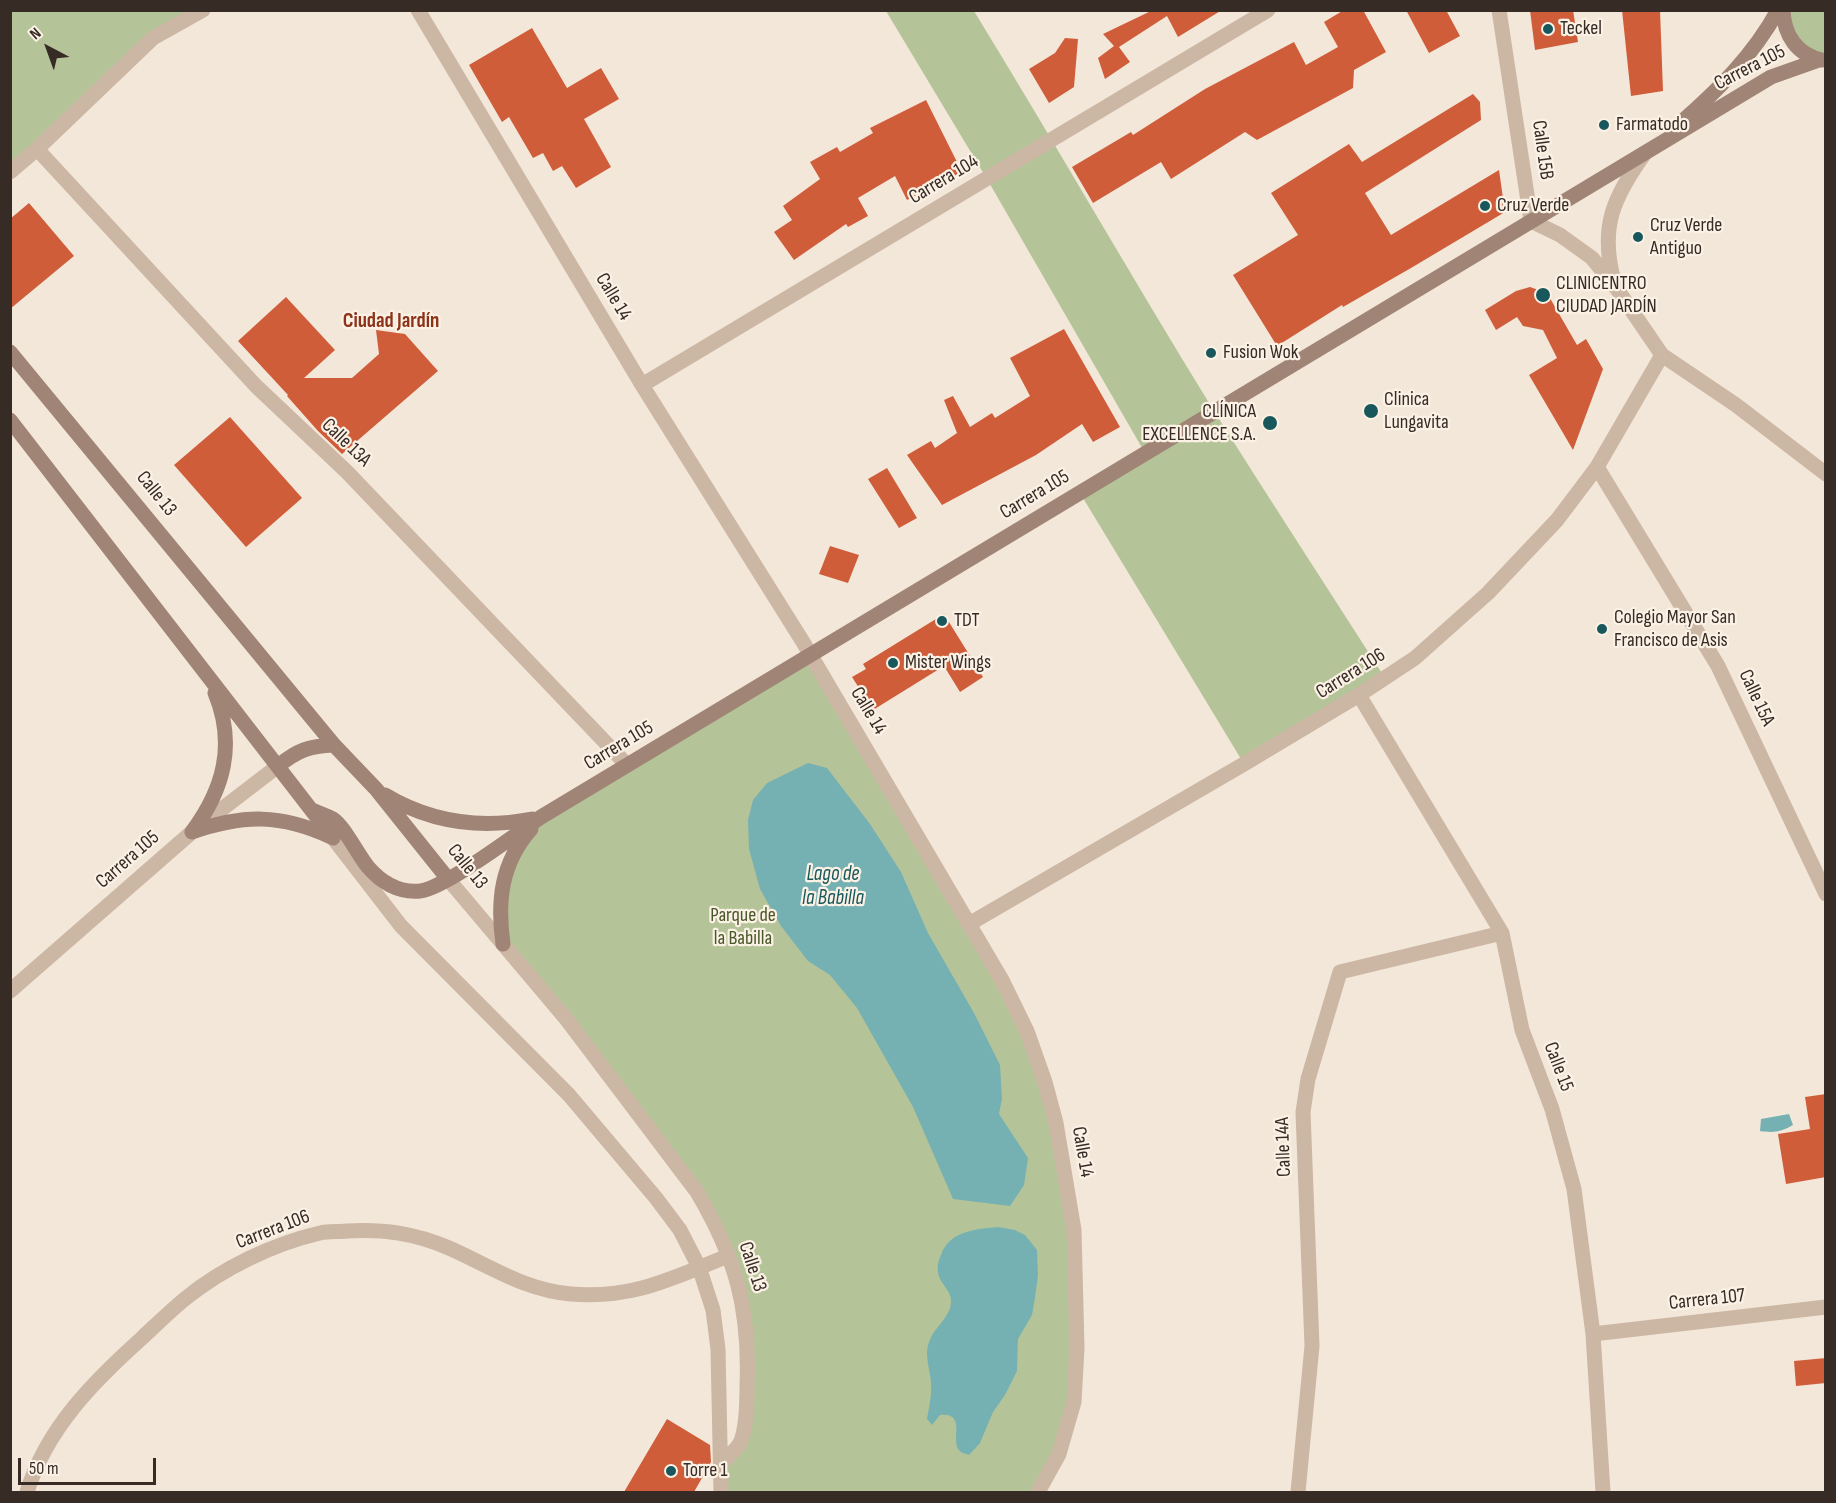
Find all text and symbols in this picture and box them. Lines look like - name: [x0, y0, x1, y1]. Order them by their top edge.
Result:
- place label: Teckel: [1560, 17, 1602, 41]
- north arrow: [18, 18, 78, 78]
- marker: Teckel: [1541, 22, 1555, 36]
- text: N: [26, 24, 45, 44]
- street label: Carrera 105: [1710, 40, 1790, 96]
- place label: Farmatodo: [1616, 113, 1688, 137]
- marker: Farmatodo: [1597, 118, 1611, 132]
- street label: Calle 15B: [1526, 119, 1558, 181]
- street label: Carrera 104: [905, 150, 983, 210]
- place label: Cruz Verde: [1497, 194, 1569, 218]
- marker: Cruz Verde: [1478, 199, 1492, 213]
- place label: Cruz Verde Antiguo: [1650, 214, 1722, 261]
- marker: Cruz Verde Antiguo: [1631, 230, 1645, 244]
- street label: Calle 14: [590, 269, 636, 325]
- place label: CLINICENTRO CIUDAD JARDÍN: [1556, 272, 1657, 319]
- marker: CLINICENTRO CIUDAD JARDÍN: [1534, 286, 1552, 304]
- district label: Ciudad Jardín: [343, 309, 439, 335]
- place label: Fusion Wok: [1223, 341, 1298, 365]
- marker: Fusion Wok: [1204, 346, 1218, 360]
- place label: Clinica Lungavita: [1384, 388, 1449, 435]
- place label: CLÍNICA EXCELLENCE S.A.: [1142, 400, 1256, 447]
- marker: Clinica Lungavita: [1362, 402, 1380, 420]
- street label: Calle 13A: [316, 414, 376, 472]
- marker: CLÍNICA EXCELLENCE S.A.: [1261, 414, 1279, 432]
- street label: Carrera 105: [996, 465, 1074, 525]
- street label: Calle 13: [131, 467, 181, 521]
- place label: Colegio Mayor San Francisco de Asis: [1614, 606, 1736, 653]
- place label: TDT: [954, 609, 980, 633]
- marker: TDT: [935, 614, 949, 628]
- marker: Colegio Mayor San Francisco de Asis: [1595, 622, 1609, 636]
- street label: Carrera 106: [1312, 643, 1390, 705]
- place label: Mister Wings: [905, 651, 991, 675]
- marker: Mister Wings: [886, 656, 900, 670]
- street label: Calle 15A: [1733, 666, 1779, 730]
- street label: Calle 14: [845, 683, 891, 739]
- street label: Carrera 105: [580, 716, 658, 776]
- street label: Carrera 105: [91, 826, 165, 894]
- street label: Calle 13: [442, 840, 492, 894]
- water label: Lago de la Babilla: [802, 862, 864, 912]
- park label: Parque de la Babilla: [710, 904, 776, 951]
- street label: Calle 15: [1538, 1039, 1578, 1095]
- street label: Calle 14A: [1271, 1117, 1297, 1177]
- street label: Calle 14: [1066, 1125, 1098, 1179]
- street label: Carrera 106: [233, 1205, 313, 1255]
- street label: Calle 13: [733, 1239, 771, 1295]
- street label: Carrera 107: [1668, 1284, 1746, 1316]
- scale bar: [21, 1446, 159, 1484]
- text: 50 m: [29, 1458, 59, 1479]
- place label: Torre 1: [683, 1459, 727, 1483]
- marker: Torre 1: [664, 1464, 678, 1478]

